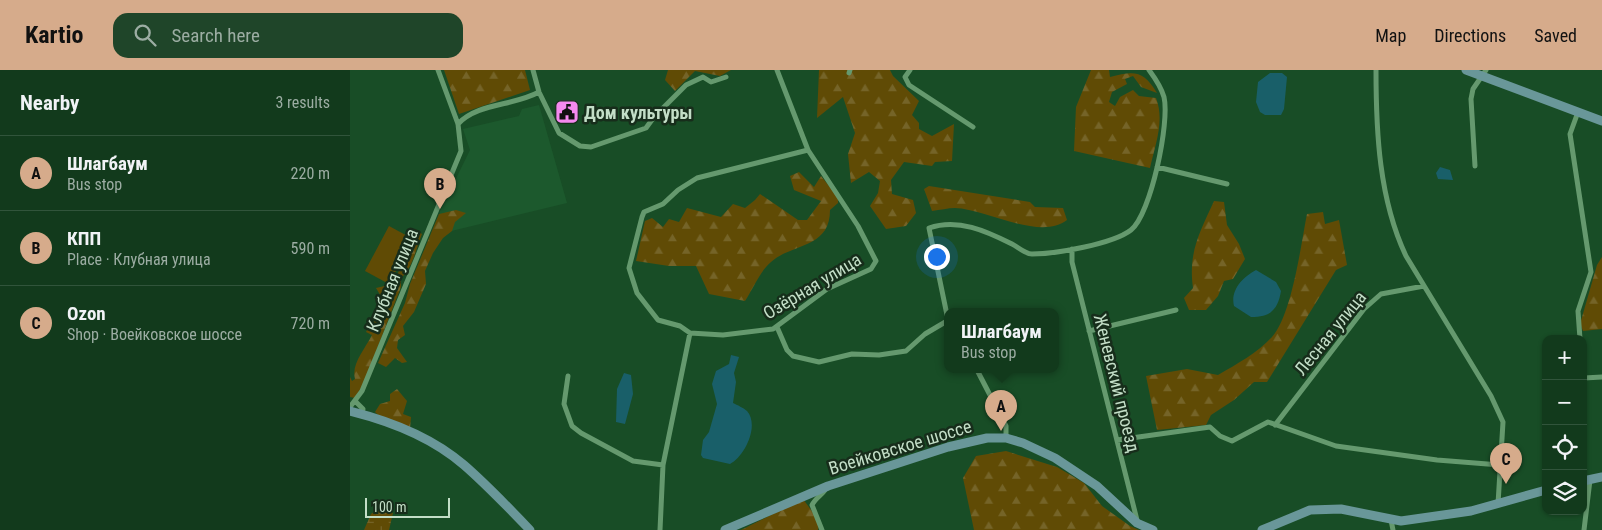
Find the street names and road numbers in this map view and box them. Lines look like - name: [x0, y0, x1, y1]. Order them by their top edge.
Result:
- street label: Клубная улица: [362, 225, 422, 335]
- street label: Озёрная улица: [759, 249, 865, 323]
- street label: Лесная улица: [1290, 287, 1370, 379]
- street label: Женевский проезд: [1090, 312, 1144, 455]
- street label: Воейковское шоссе: [826, 415, 974, 479]

